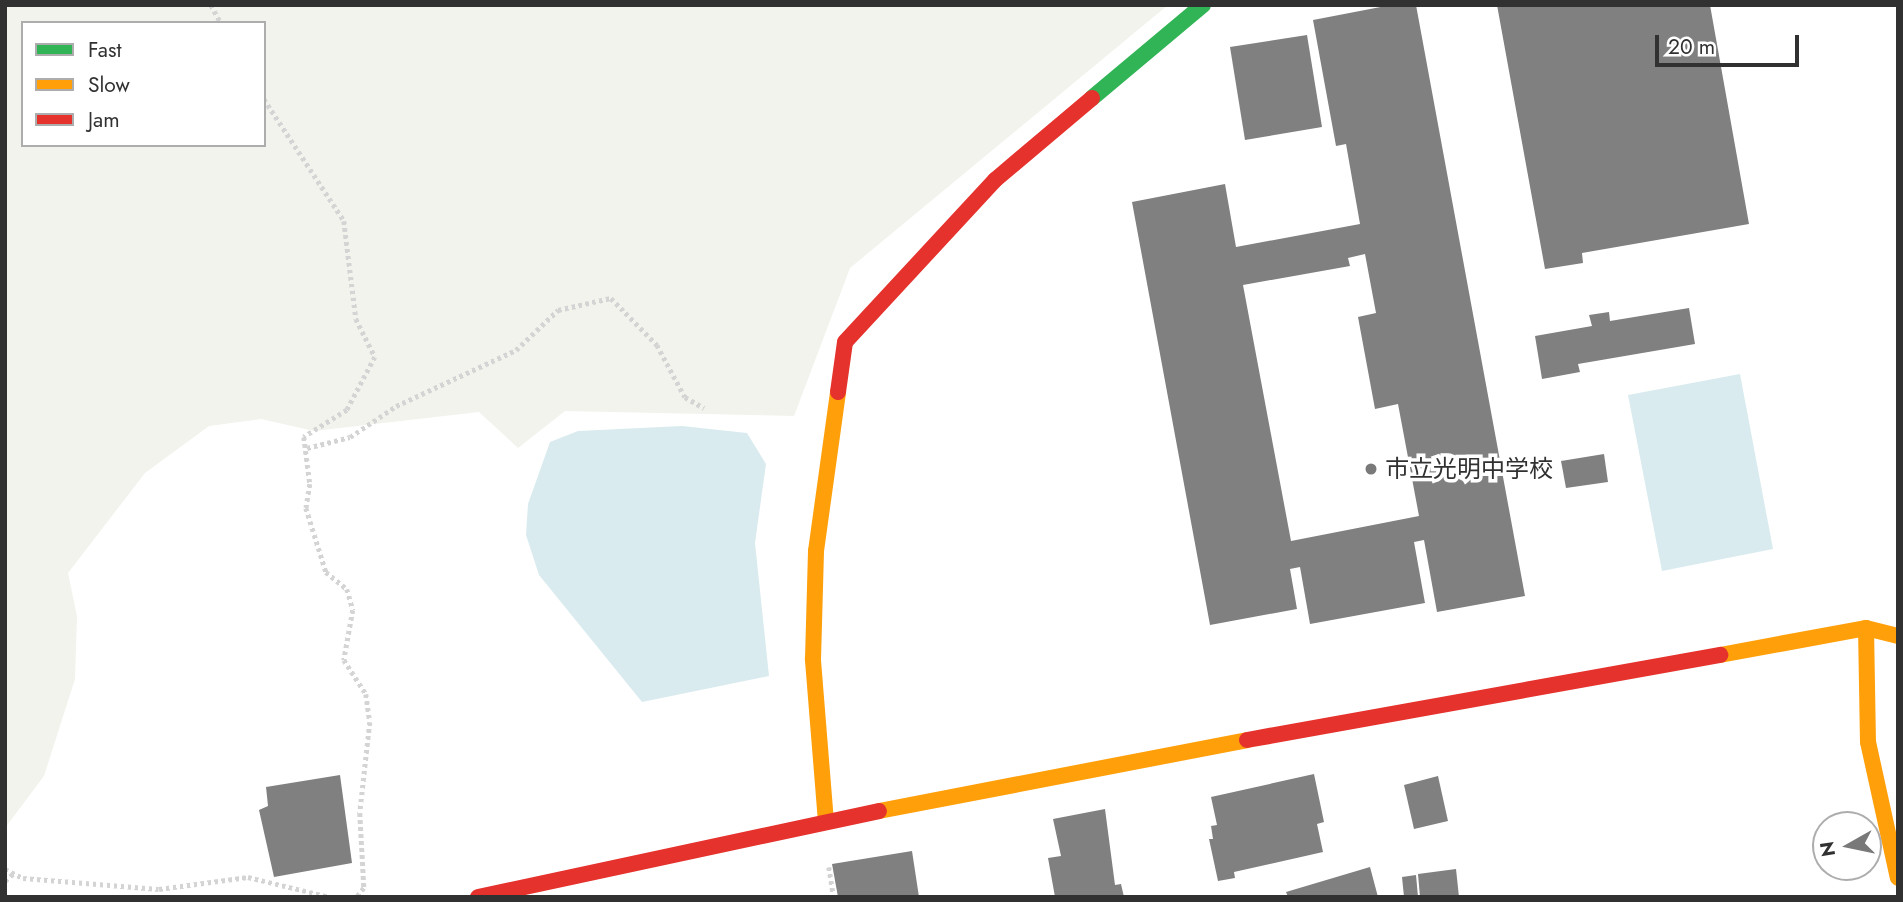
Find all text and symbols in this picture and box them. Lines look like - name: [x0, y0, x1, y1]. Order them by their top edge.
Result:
- legend: [21, 21, 266, 147]
- scale bar: [1658, 21, 1801, 65]
- text: 20 m: [1668, 32, 1715, 62]
- text: Fast: [88, 35, 121, 65]
- text: Slow: [88, 70, 130, 100]
- text: Jam: [88, 105, 120, 135]
- place label: 市立光明中学校: [1385, 455, 1553, 483]
- marker: 市立光明中学校: [1363, 461, 1379, 477]
- north arrow: [1812, 811, 1882, 881]
- text: N: [1813, 839, 1842, 859]

